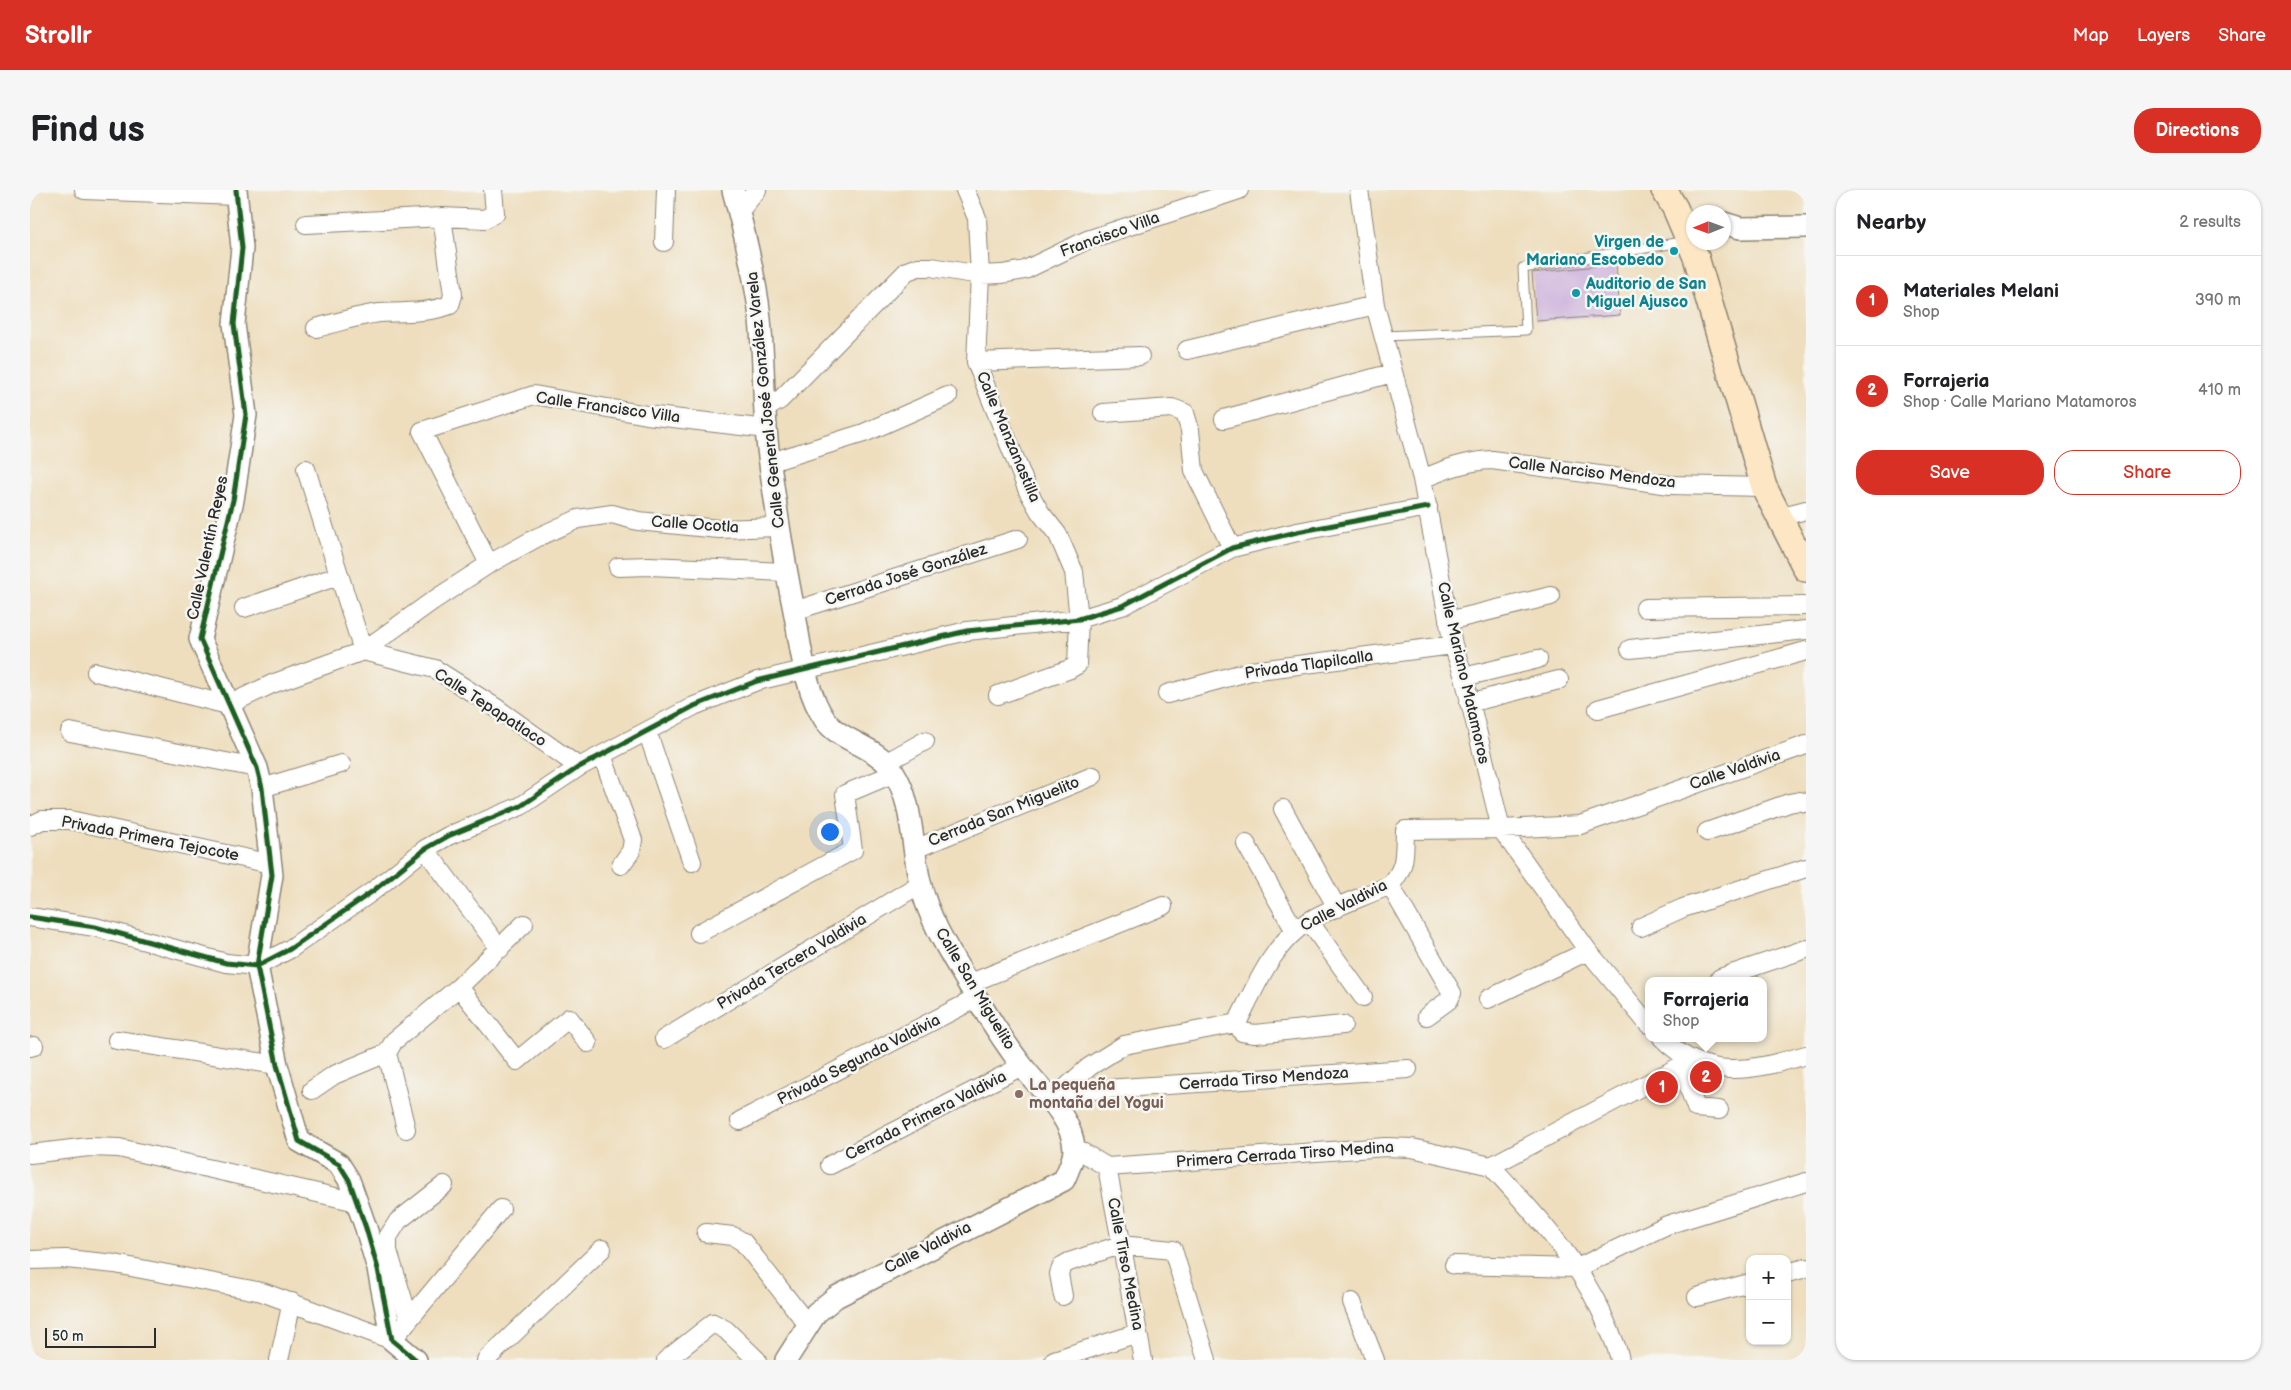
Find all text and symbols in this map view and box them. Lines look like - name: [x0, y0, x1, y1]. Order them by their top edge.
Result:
- text: Strollr: [25, 21, 92, 50]
- text: Map: [2073, 25, 2109, 46]
- text: Layers: [2137, 25, 2190, 46]
- text: Share: [2218, 25, 2266, 46]
- button: Directions: [2134, 108, 2261, 153]
- text: Find us: [30, 109, 145, 152]
- north arrow: [1686, 205, 1731, 250]
- street label: Francisco Villa: [1058, 208, 1162, 262]
- text: Nearby: [1856, 210, 1926, 235]
- text: 2 results: [2179, 213, 2241, 232]
- place label: Virgen de Mariano Escobedo: [1526, 233, 1664, 270]
- marker: Virgen de Mariano Escobedo: [1668, 245, 1680, 257]
- street label: Calle General José González Varela: [743, 271, 789, 529]
- place label: Auditorio de San Miguel Ajusco: [1585, 275, 1707, 312]
- text: Materiales Melani: [1903, 280, 2059, 303]
- marker: Auditorio de San Miguel Ajusco: [1570, 287, 1582, 299]
- text: 1: [1869, 291, 1875, 310]
- text: 390 m: [2195, 291, 2241, 310]
- text: Shop: [1903, 303, 1940, 322]
- street label: Calle Manzanastilla: [972, 369, 1044, 505]
- text: Forrajeria: [1903, 370, 1990, 393]
- text: 2: [1867, 381, 1877, 400]
- text: 410 m: [2198, 381, 2241, 400]
- street label: Calle Francisco Villa: [535, 388, 681, 428]
- text: Shop · Calle Mariano Matamoros: [1903, 393, 2137, 412]
- button: Save: [1856, 450, 2044, 495]
- button: Share: [2054, 450, 2241, 495]
- street label: Calle Narciso Mendoza: [1507, 453, 1677, 493]
- street label: Calle Valentín Reyes: [183, 474, 233, 622]
- street label: Calle Ocotla: [650, 512, 740, 538]
- street label: Cerrada José González: [823, 540, 990, 610]
- street label: Calle Mariano Matamoros: [1433, 580, 1493, 766]
- street label: Privada Tlapilcalla: [1244, 647, 1374, 683]
- street label: Calle Tepapatlaco: [430, 665, 550, 751]
- street label: Calle Valdivia: [1687, 746, 1783, 794]
- street label: Cerrada San Miguelito: [926, 773, 1082, 851]
- street label: Privada Primera Tejocote: [60, 812, 241, 866]
- your location: [817, 819, 843, 845]
- street label: Calle Valdivia: [1297, 876, 1391, 936]
- street label: Privada Tercera Valdivia: [714, 910, 870, 1014]
- street label: Calle San Miguelito: [931, 925, 1019, 1053]
- popup: [1645, 977, 1767, 1042]
- text: Forrajeria: [1663, 989, 1749, 1012]
- street label: Privada Segunda Valdivia: [774, 1011, 944, 1109]
- text: Shop: [1663, 1012, 1700, 1031]
- pin: 2: [1690, 1058, 1722, 1096]
- street label: Cerrada Tirso Mendoza: [1179, 1064, 1349, 1094]
- street label: Cerrada Primera Valdivia: [842, 1067, 1010, 1165]
- pin: 1: [1646, 1068, 1678, 1106]
- place label: La pequeña montaña del Yogui: [1029, 1076, 1164, 1113]
- marker: La pequeña montaña del Yogui: [1013, 1088, 1025, 1100]
- street label: Primera Cerrada Tirso Medina: [1175, 1138, 1395, 1172]
- street label: Calle Tirso Medina: [1103, 1196, 1147, 1332]
- street label: Calle Valdivia: [881, 1218, 975, 1278]
- map controls: [1746, 1255, 1791, 1345]
- button: +: [1746, 1255, 1791, 1300]
- button: −: [1746, 1300, 1791, 1345]
- scale bar: [45, 1325, 156, 1348]
- text: 50 m: [52, 1328, 84, 1345]

